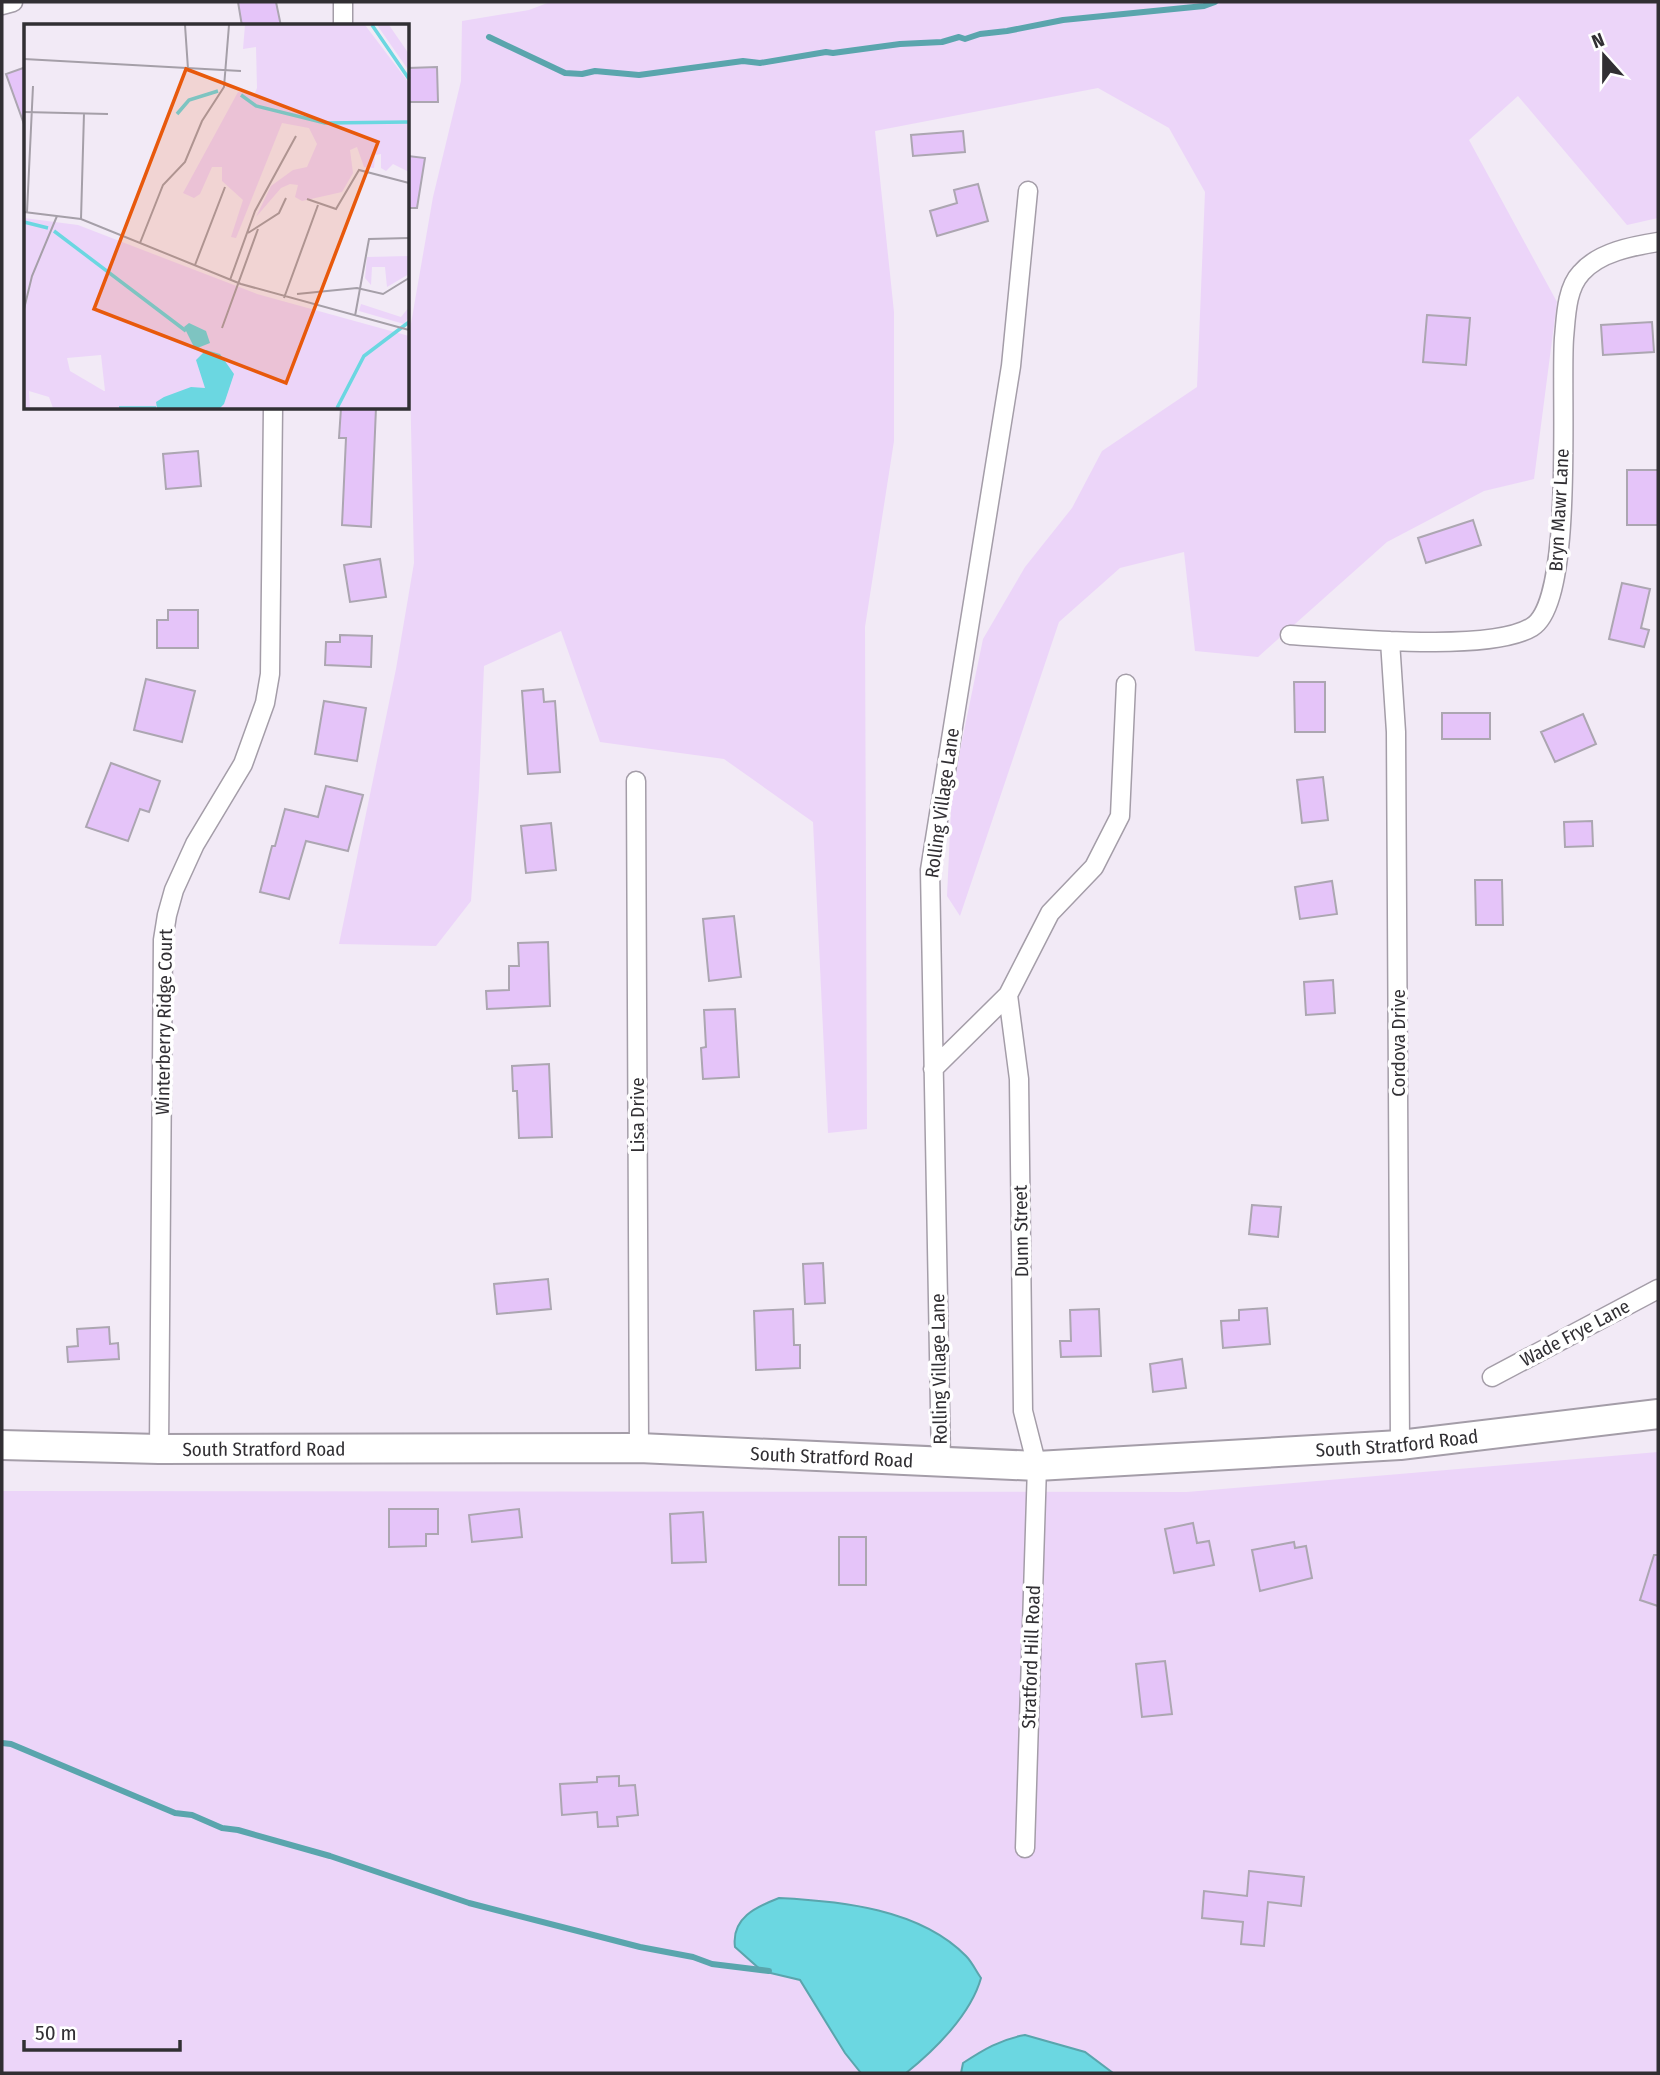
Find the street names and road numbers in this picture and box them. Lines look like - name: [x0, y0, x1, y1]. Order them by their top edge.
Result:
- street label: Bryn Mawr Lane: [1544, 448, 1574, 572]
- street label: Rolling Village Lane: [920, 726, 964, 880]
- street label: Winterberry Ridge Court: [151, 928, 177, 1115]
- street label: Cordova Drive: [1387, 989, 1410, 1097]
- street label: Lisa Drive: [626, 1077, 649, 1153]
- street label: Dunn Street: [1009, 1184, 1033, 1277]
- street label: Rolling Village Lane: [926, 1293, 952, 1445]
- street label: Wade Frye Lane: [1516, 1295, 1634, 1371]
- street label: South Stratford Road: [1315, 1424, 1479, 1461]
- street label: South Stratford Road: [182, 1437, 346, 1460]
- street label: South Stratford Road: [750, 1442, 914, 1472]
- street label: Stratford Hill Road: [1017, 1585, 1045, 1729]

